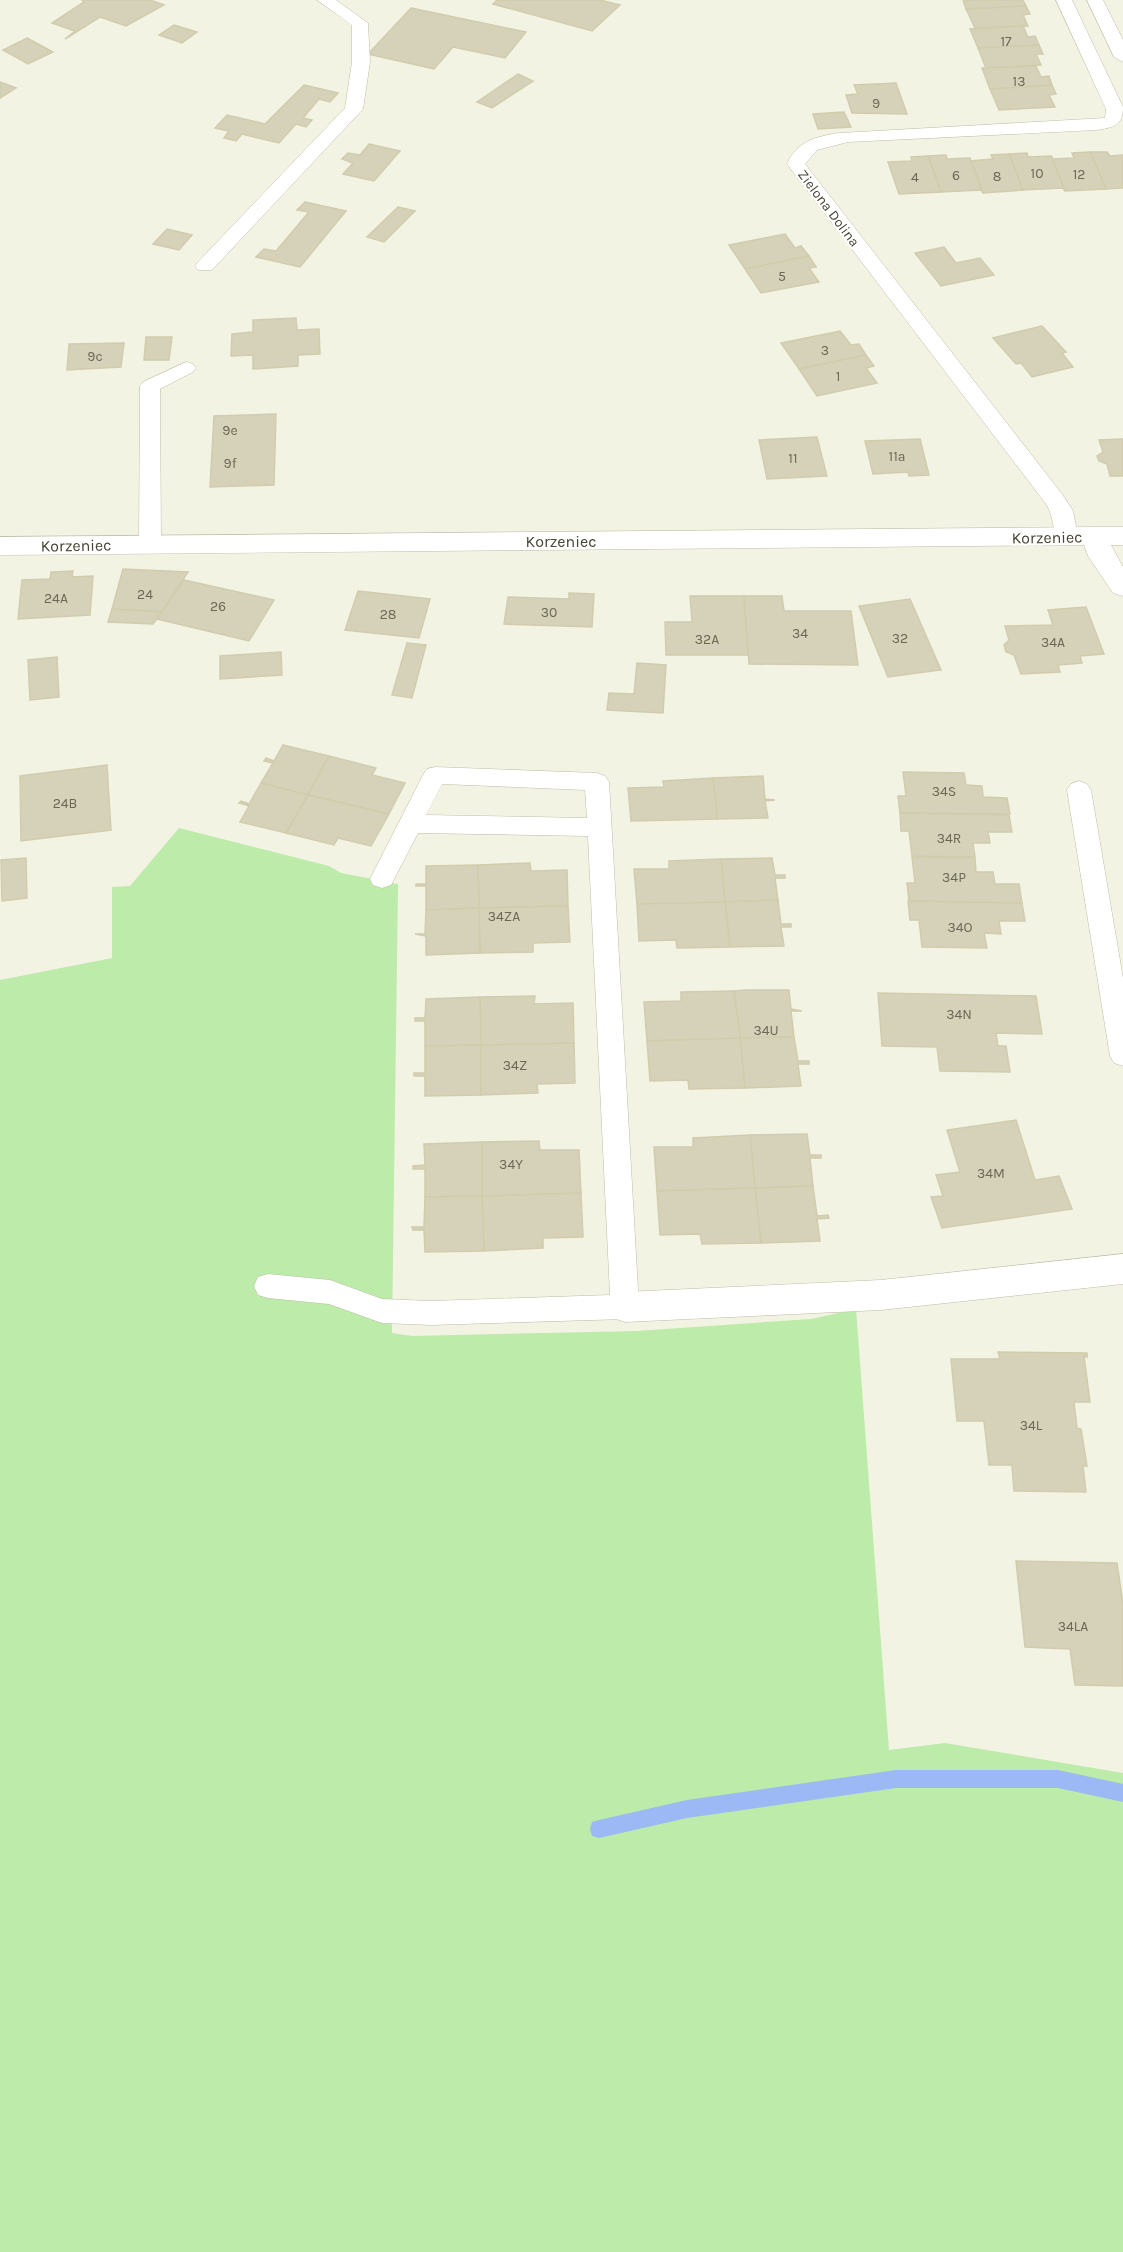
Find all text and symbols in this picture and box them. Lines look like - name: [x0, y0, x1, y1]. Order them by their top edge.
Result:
- house number: 17: [1000, 33, 1012, 50]
- house number: 13: [1013, 73, 1025, 90]
- house number: 9: [872, 95, 880, 112]
- house number: 10: [1031, 165, 1043, 182]
- house number: 12: [1073, 166, 1085, 183]
- street label: Zielona Dolina: [794, 167, 863, 250]
- house number: 6: [952, 167, 960, 184]
- house number: 8: [993, 168, 1001, 185]
- house number: 4: [911, 169, 919, 186]
- house number: 5: [778, 268, 786, 285]
- house number: 3: [821, 342, 829, 359]
- house number: 9c: [87, 348, 103, 365]
- house number: 1: [836, 368, 840, 385]
- house number: 9e: [222, 422, 238, 439]
- house number: 11a: [889, 448, 905, 465]
- house number: 11: [788, 450, 798, 467]
- house number: 9f: [224, 455, 237, 472]
- street label: Korzeniec: [1011, 527, 1083, 548]
- street label: Korzeniec: [526, 532, 596, 551]
- street label: Korzeniec: [40, 535, 112, 556]
- house number: 24: [137, 586, 153, 603]
- house number: 24A: [44, 590, 68, 607]
- house number: 26: [210, 598, 226, 615]
- house number: 30: [541, 604, 557, 621]
- house number: 28: [380, 606, 396, 623]
- house number: 34: [792, 625, 808, 642]
- house number: 32: [892, 630, 908, 647]
- house number: 32A: [695, 631, 719, 648]
- house number: 34A: [1041, 634, 1065, 651]
- house number: 34S: [932, 783, 956, 800]
- house number: 24B: [53, 795, 77, 812]
- house number: 34R: [937, 830, 961, 847]
- house number: 34P: [942, 869, 966, 886]
- house number: 34ZA: [488, 908, 520, 925]
- house number: 34O: [947, 919, 973, 936]
- house number: 34N: [946, 1006, 972, 1023]
- house number: 34U: [753, 1022, 779, 1039]
- house number: 34Z: [503, 1057, 527, 1074]
- house number: 34Y: [499, 1156, 523, 1173]
- house number: 34M: [977, 1165, 1005, 1182]
- house number: 34L: [1020, 1417, 1043, 1434]
- house number: 34LA: [1058, 1618, 1088, 1635]

